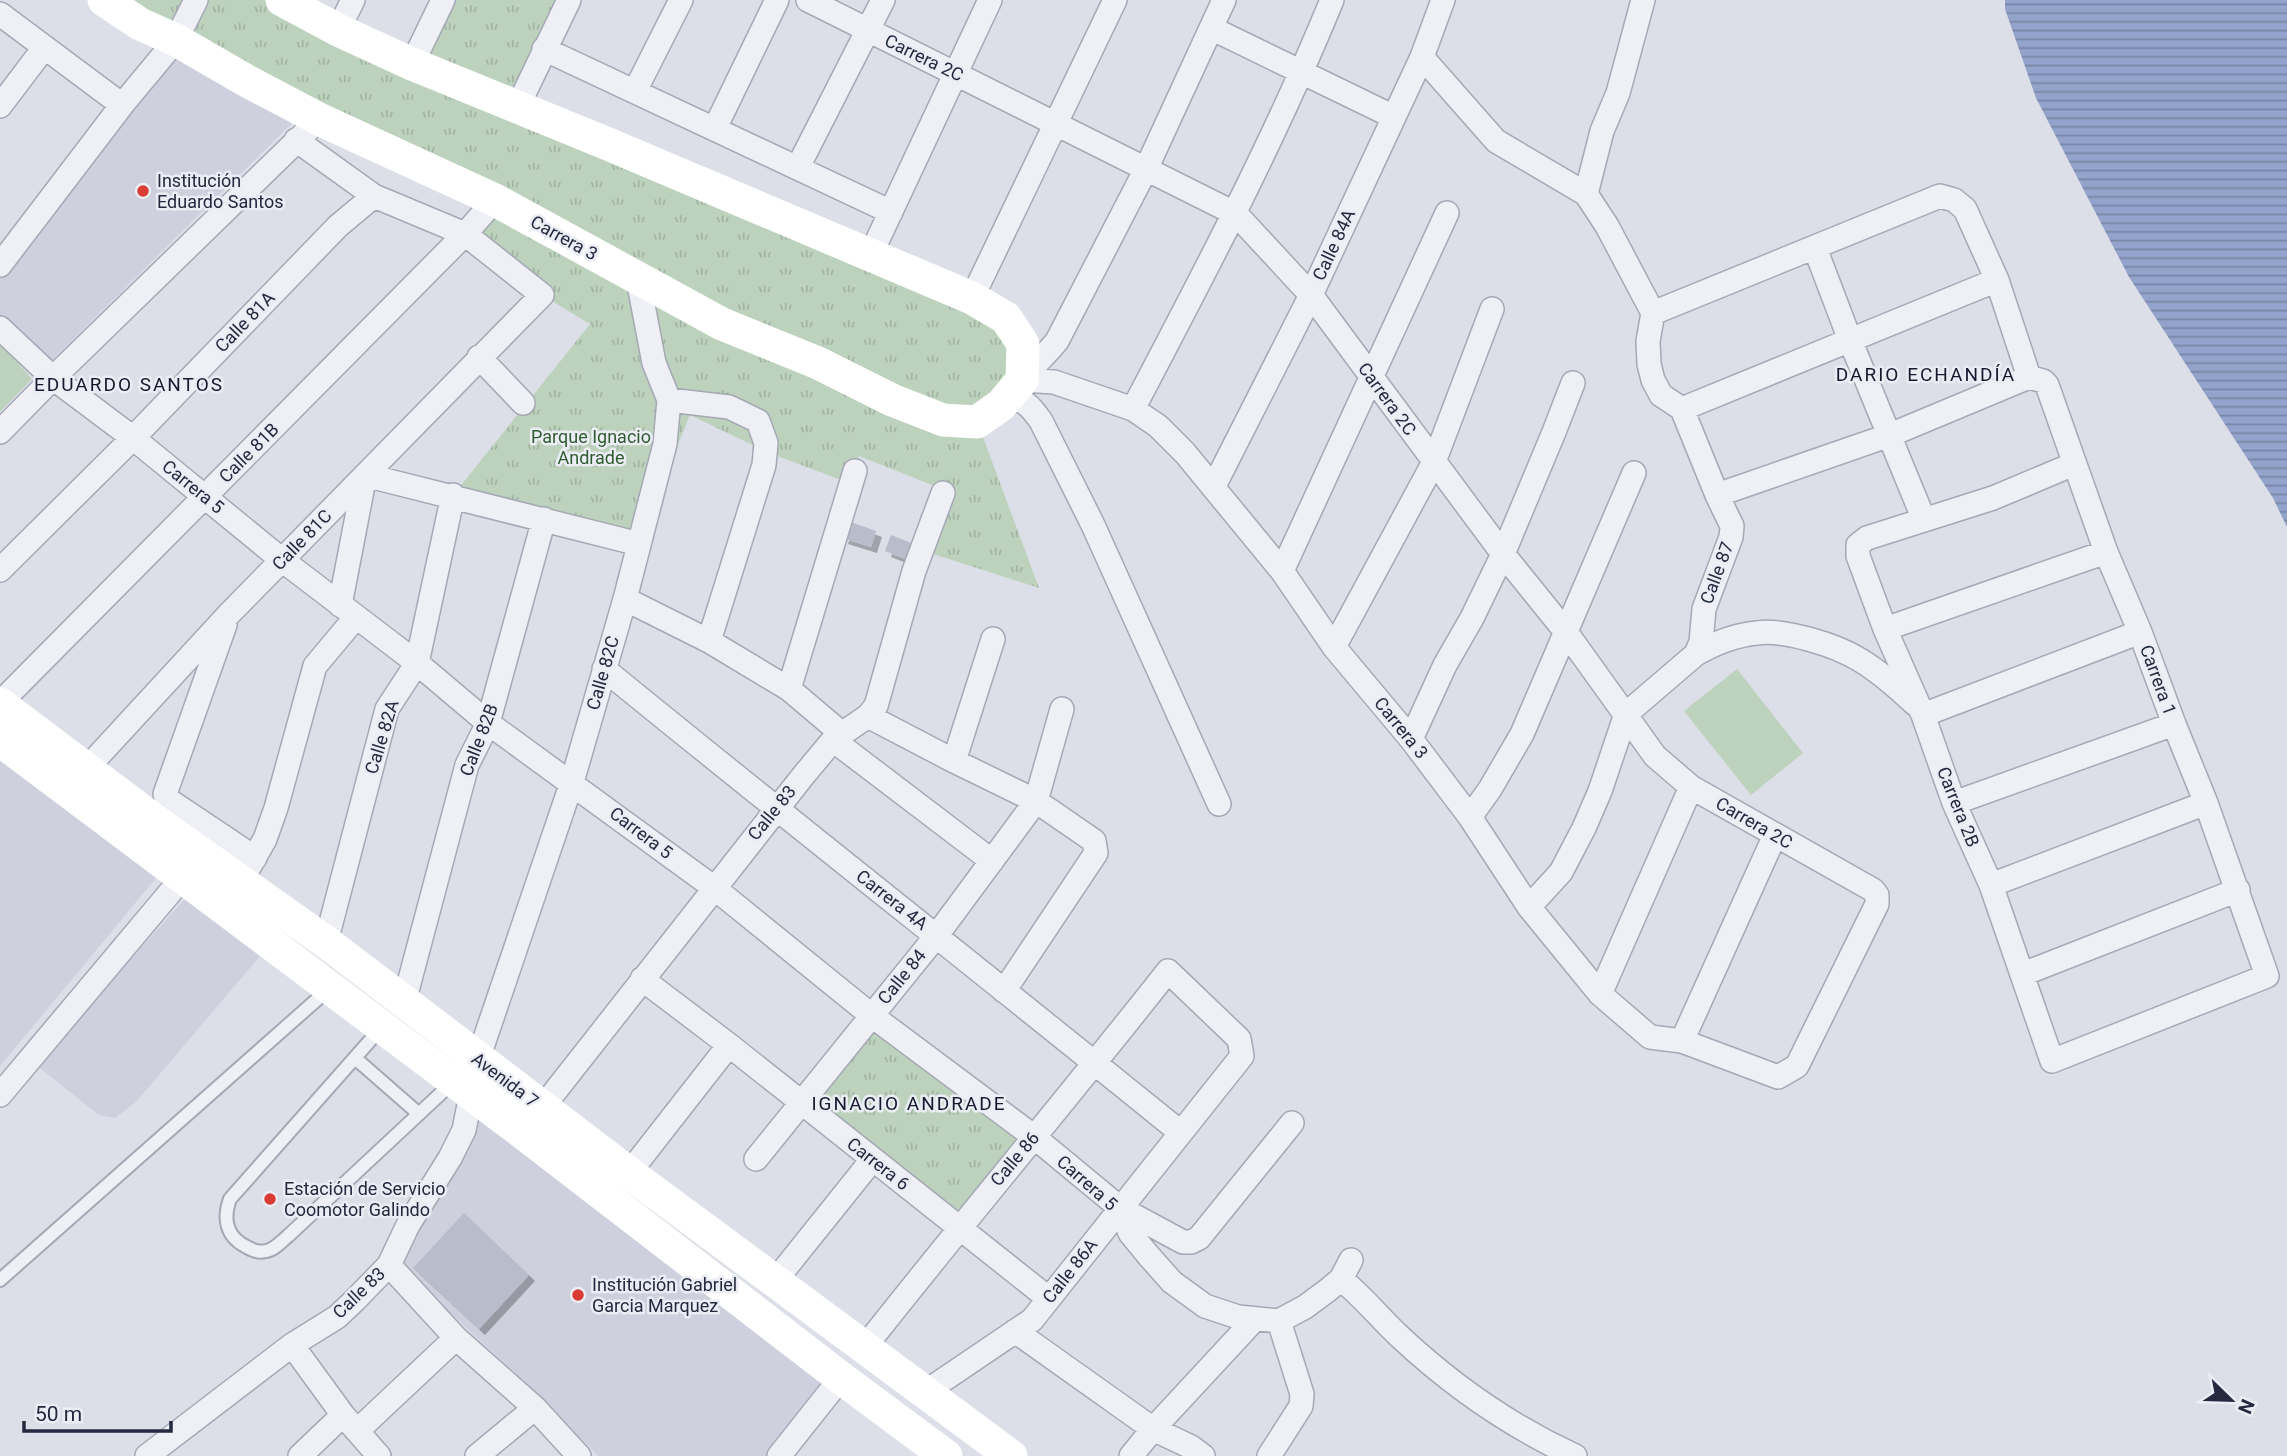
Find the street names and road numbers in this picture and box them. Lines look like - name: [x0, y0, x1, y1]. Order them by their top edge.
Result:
- street label: Carrera 2C: [881, 29, 967, 86]
- street label: Calle 84A: [1308, 206, 1359, 284]
- street label: Carrera 3: [527, 211, 601, 264]
- street label: Calle 81A: [211, 287, 279, 356]
- street label: Carrera 2C: [1354, 358, 1421, 439]
- street label: Calle 81B: [214, 418, 283, 487]
- street label: Carrera 5: [158, 455, 228, 518]
- street label: Calle 81C: [268, 505, 336, 574]
- street label: Calle 87: [1696, 539, 1737, 607]
- street label: Calle 82C: [582, 633, 623, 712]
- street label: Carrera 1: [2136, 642, 2181, 718]
- street label: Carrera 3: [1370, 693, 1433, 763]
- street label: Calle 82A: [360, 697, 403, 776]
- street label: Calle 82B: [455, 701, 502, 779]
- street label: Carrera 2B: [1933, 764, 1984, 850]
- street label: Calle 83: [743, 781, 800, 844]
- street label: Carrera 2C: [1712, 792, 1796, 853]
- street label: Carrera 5: [606, 802, 677, 863]
- street label: Carrera 4A: [852, 865, 932, 934]
- street label: Calle 84: [873, 945, 930, 1008]
- street label: Avenida 7: [468, 1048, 543, 1112]
- street label: Calle 86: [986, 1127, 1043, 1190]
- street label: Carrera 6: [843, 1133, 914, 1194]
- street label: Carrera 5: [1053, 1151, 1122, 1215]
- street label: Calle 86A: [1038, 1234, 1102, 1307]
- street label: Calle 83: [328, 1263, 389, 1323]

